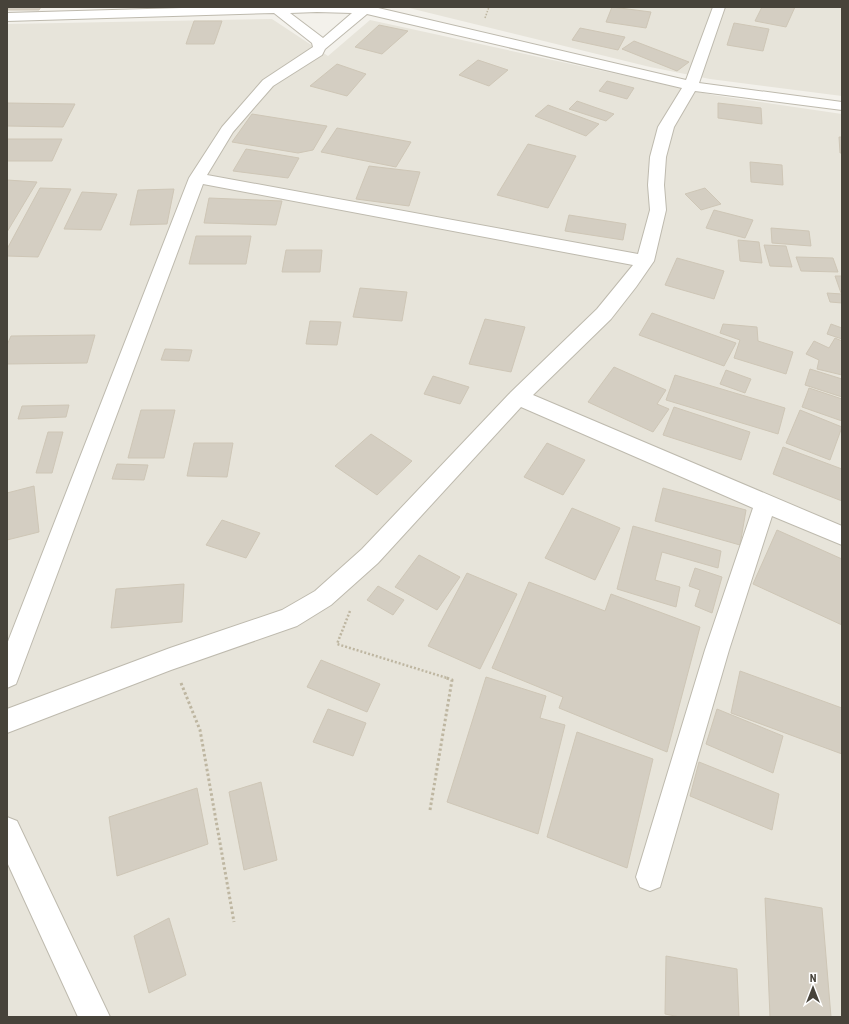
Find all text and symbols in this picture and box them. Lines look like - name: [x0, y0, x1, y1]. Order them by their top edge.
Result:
- north arrow: [793, 968, 833, 1008]
- text: N: [810, 972, 817, 985]

